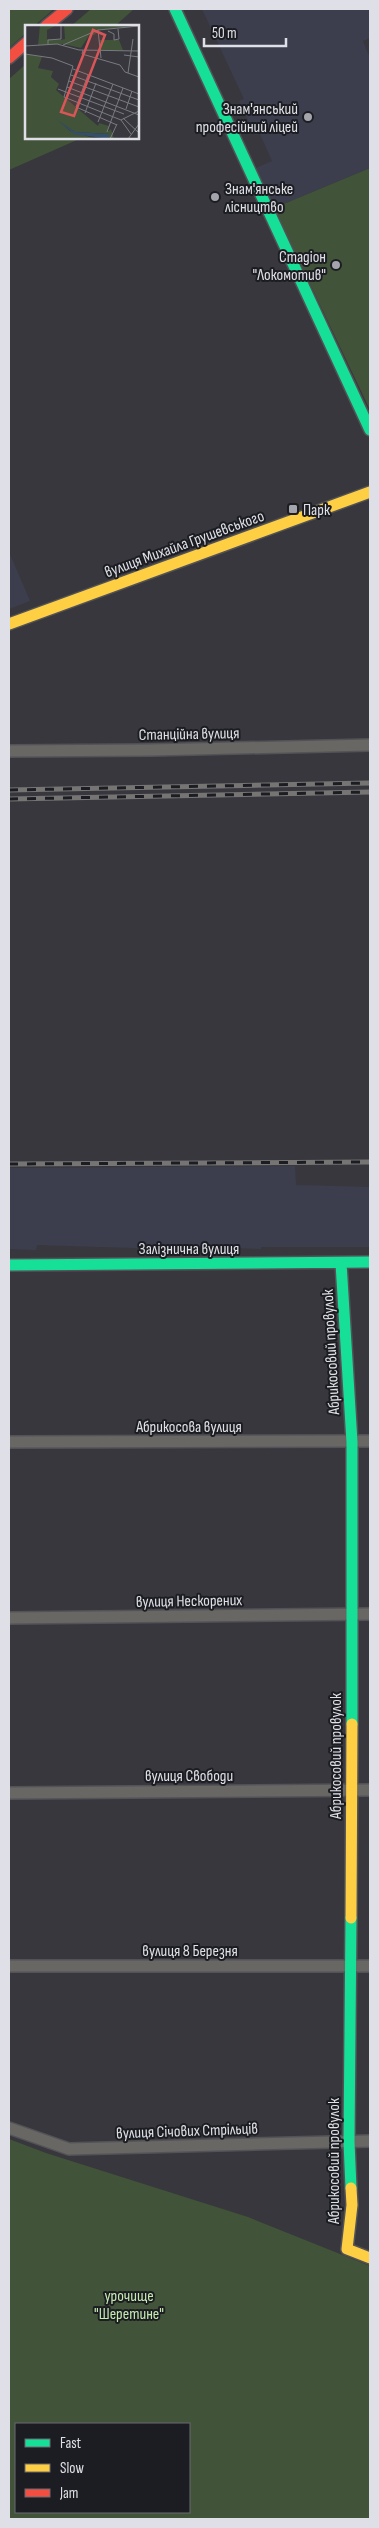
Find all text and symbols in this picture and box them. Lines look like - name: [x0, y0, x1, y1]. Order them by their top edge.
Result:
- scale bar: [204, 15, 286, 47]
- text: 50 m: [212, 24, 237, 43]
- inset map: [25, 25, 139, 139]
- place label: Знам'янський професійний ліцей: [196, 100, 298, 137]
- marker: Знам'янський професійний ліцей: [302, 111, 314, 123]
- place label: Знам'янське лісництво: [225, 180, 293, 217]
- marker: Знам'янське лісництво: [209, 191, 221, 203]
- place label: Стадіон "Локомотив": [252, 248, 326, 285]
- marker: Стадіон "Локомотив": [330, 259, 342, 271]
- place label: Парк: [303, 501, 331, 520]
- marker: Парк: [287, 503, 299, 515]
- street label: вулиця Михайла Грушевського: [102, 507, 267, 582]
- street label: Станційна вулиця: [139, 724, 240, 745]
- street label: Залізнична вулиця: [139, 1240, 239, 1259]
- street label: Абрикосовий провулок: [319, 1288, 344, 1416]
- street label: Абрикосова вулиця: [135, 1418, 242, 1437]
- street label: вулиця Нескорених: [136, 1591, 242, 1612]
- street label: Абрикосовий провулок: [327, 1692, 346, 1820]
- street label: вулиця Свободи: [145, 1767, 233, 1786]
- street label: вулиця 8 Березня: [142, 1942, 238, 1961]
- street label: Абрикосовий провулок: [325, 2097, 344, 2225]
- street label: вулиця Січових Стрільців: [116, 2120, 258, 2143]
- park label: урочище "Шеретине": [94, 2287, 164, 2324]
- legend: [15, 2423, 190, 2513]
- text: Fast: [60, 2434, 82, 2453]
- text: Slow: [60, 2459, 84, 2478]
- text: Jam: [59, 2484, 78, 2503]

